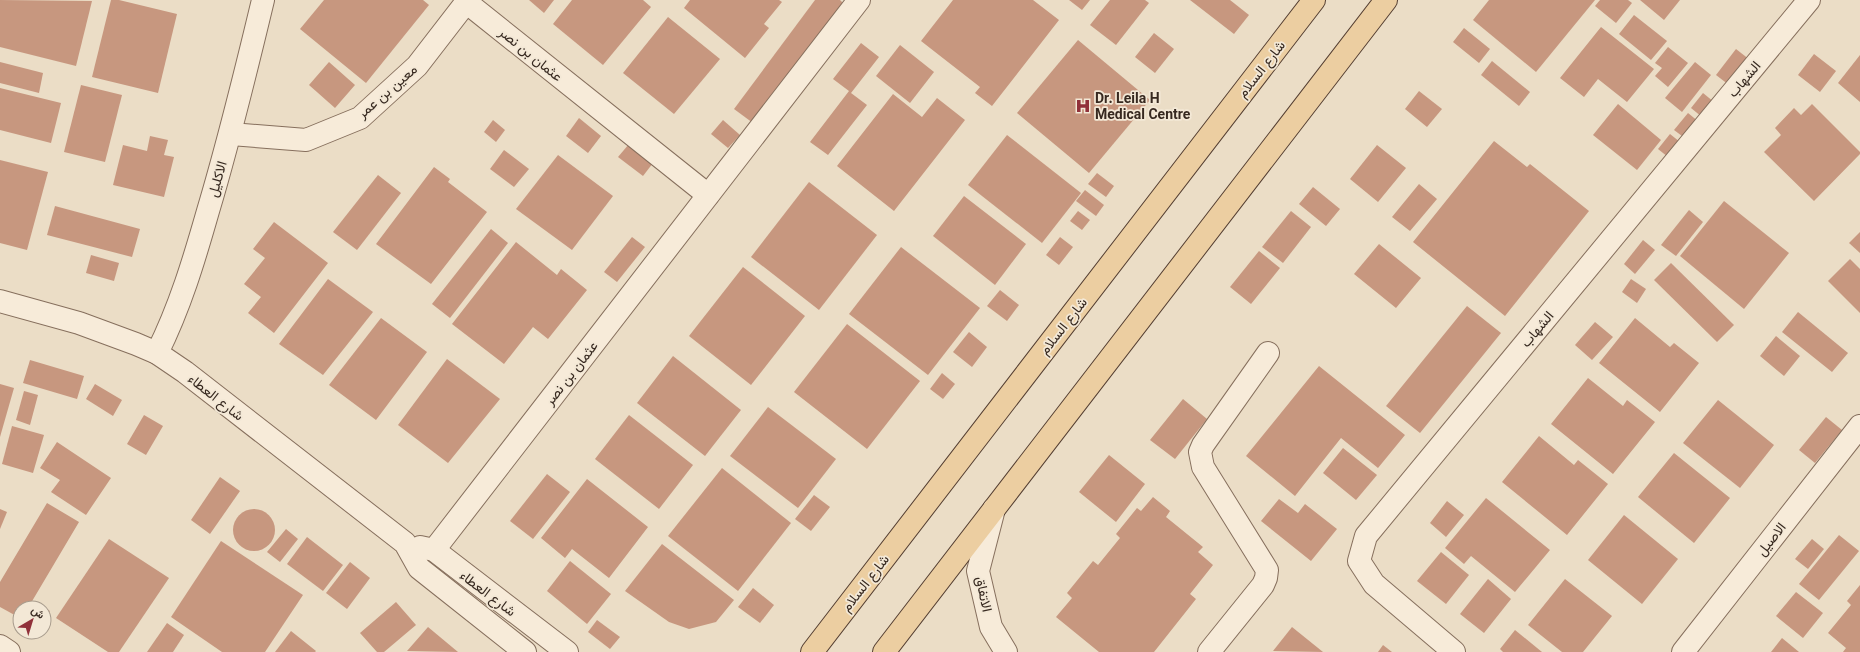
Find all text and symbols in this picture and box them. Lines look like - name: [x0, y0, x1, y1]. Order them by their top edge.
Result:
- street label: عثمان بن نصر: [492, 22, 566, 88]
- street label: شارع السلام: [1233, 37, 1292, 104]
- street label: الشهاب: [1724, 57, 1767, 103]
- street label: معين بن عمر: [353, 60, 423, 126]
- place label: Dr. Leila H Medical Centre: [1095, 89, 1191, 127]
- hospital icon: Dr. Leila H Medical Centre: [1074, 97, 1092, 115]
- street label: الاكليل: [203, 159, 235, 200]
- street label: شارع السلام: [1035, 294, 1094, 361]
- street label: الشهاب: [1517, 307, 1560, 353]
- street label: عثمان بن نصر: [540, 337, 605, 412]
- street label: شارع العطاء: [182, 370, 248, 428]
- street label: الاصيل: [1752, 519, 1793, 562]
- street label: شارع السلام: [837, 551, 896, 618]
- street label: شارع العطاء: [454, 566, 520, 623]
- street label: الاتفاق: [968, 575, 997, 614]
- north arrow: [12, 600, 52, 640]
- text: ش: [27, 603, 48, 624]

